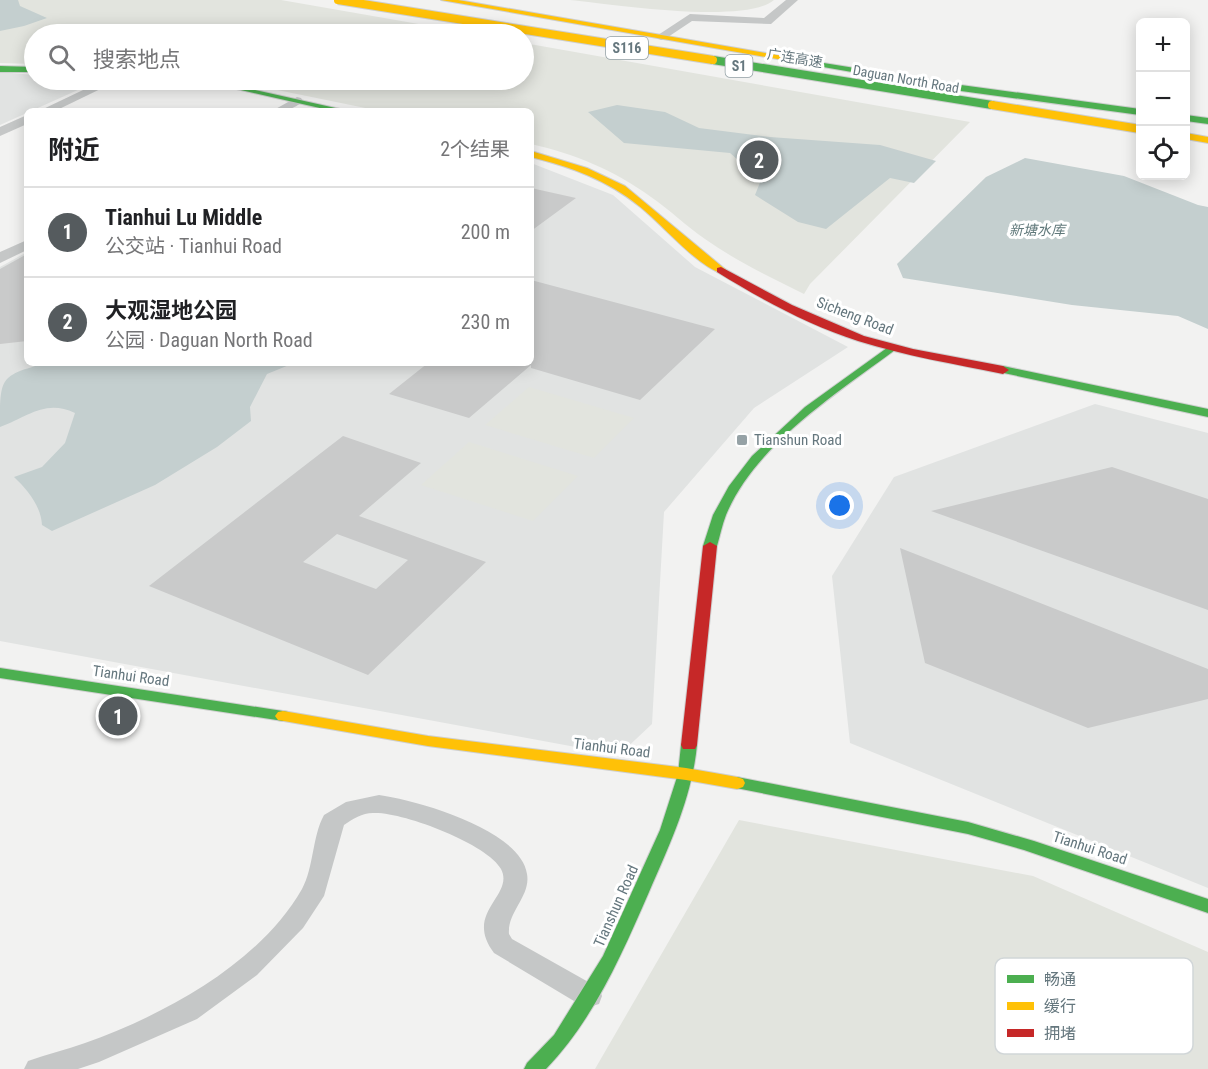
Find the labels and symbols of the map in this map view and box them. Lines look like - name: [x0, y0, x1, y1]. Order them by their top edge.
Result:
- road number: S116: [606, 37, 648, 59]
- street label: 广连高速: [766, 46, 824, 70]
- road number: S1: [726, 55, 752, 77]
- street label: Daguan North Road: [852, 62, 960, 96]
- pin: 2: [740, 138, 778, 182]
- water label: 新塘水库: [1009, 222, 1067, 238]
- street label: Sicheng Road: [814, 293, 896, 339]
- place label: Tianshun Road: [754, 431, 842, 449]
- marker: Tianshun Road: [735, 433, 749, 447]
- your location: [825, 491, 854, 520]
- street label: Tianhui Road: [92, 662, 170, 690]
- pin: 1: [98, 694, 138, 738]
- street label: Tianhui Road: [573, 734, 651, 762]
- street label: Tianhui Road: [1051, 828, 1129, 868]
- street label: Tianshun Road: [590, 862, 642, 950]
- legend: [995, 958, 1193, 1054]
- text: 畅通: [1044, 970, 1076, 989]
- text: 缓行: [1044, 997, 1076, 1016]
- text: 拥堵: [1044, 1024, 1076, 1043]

